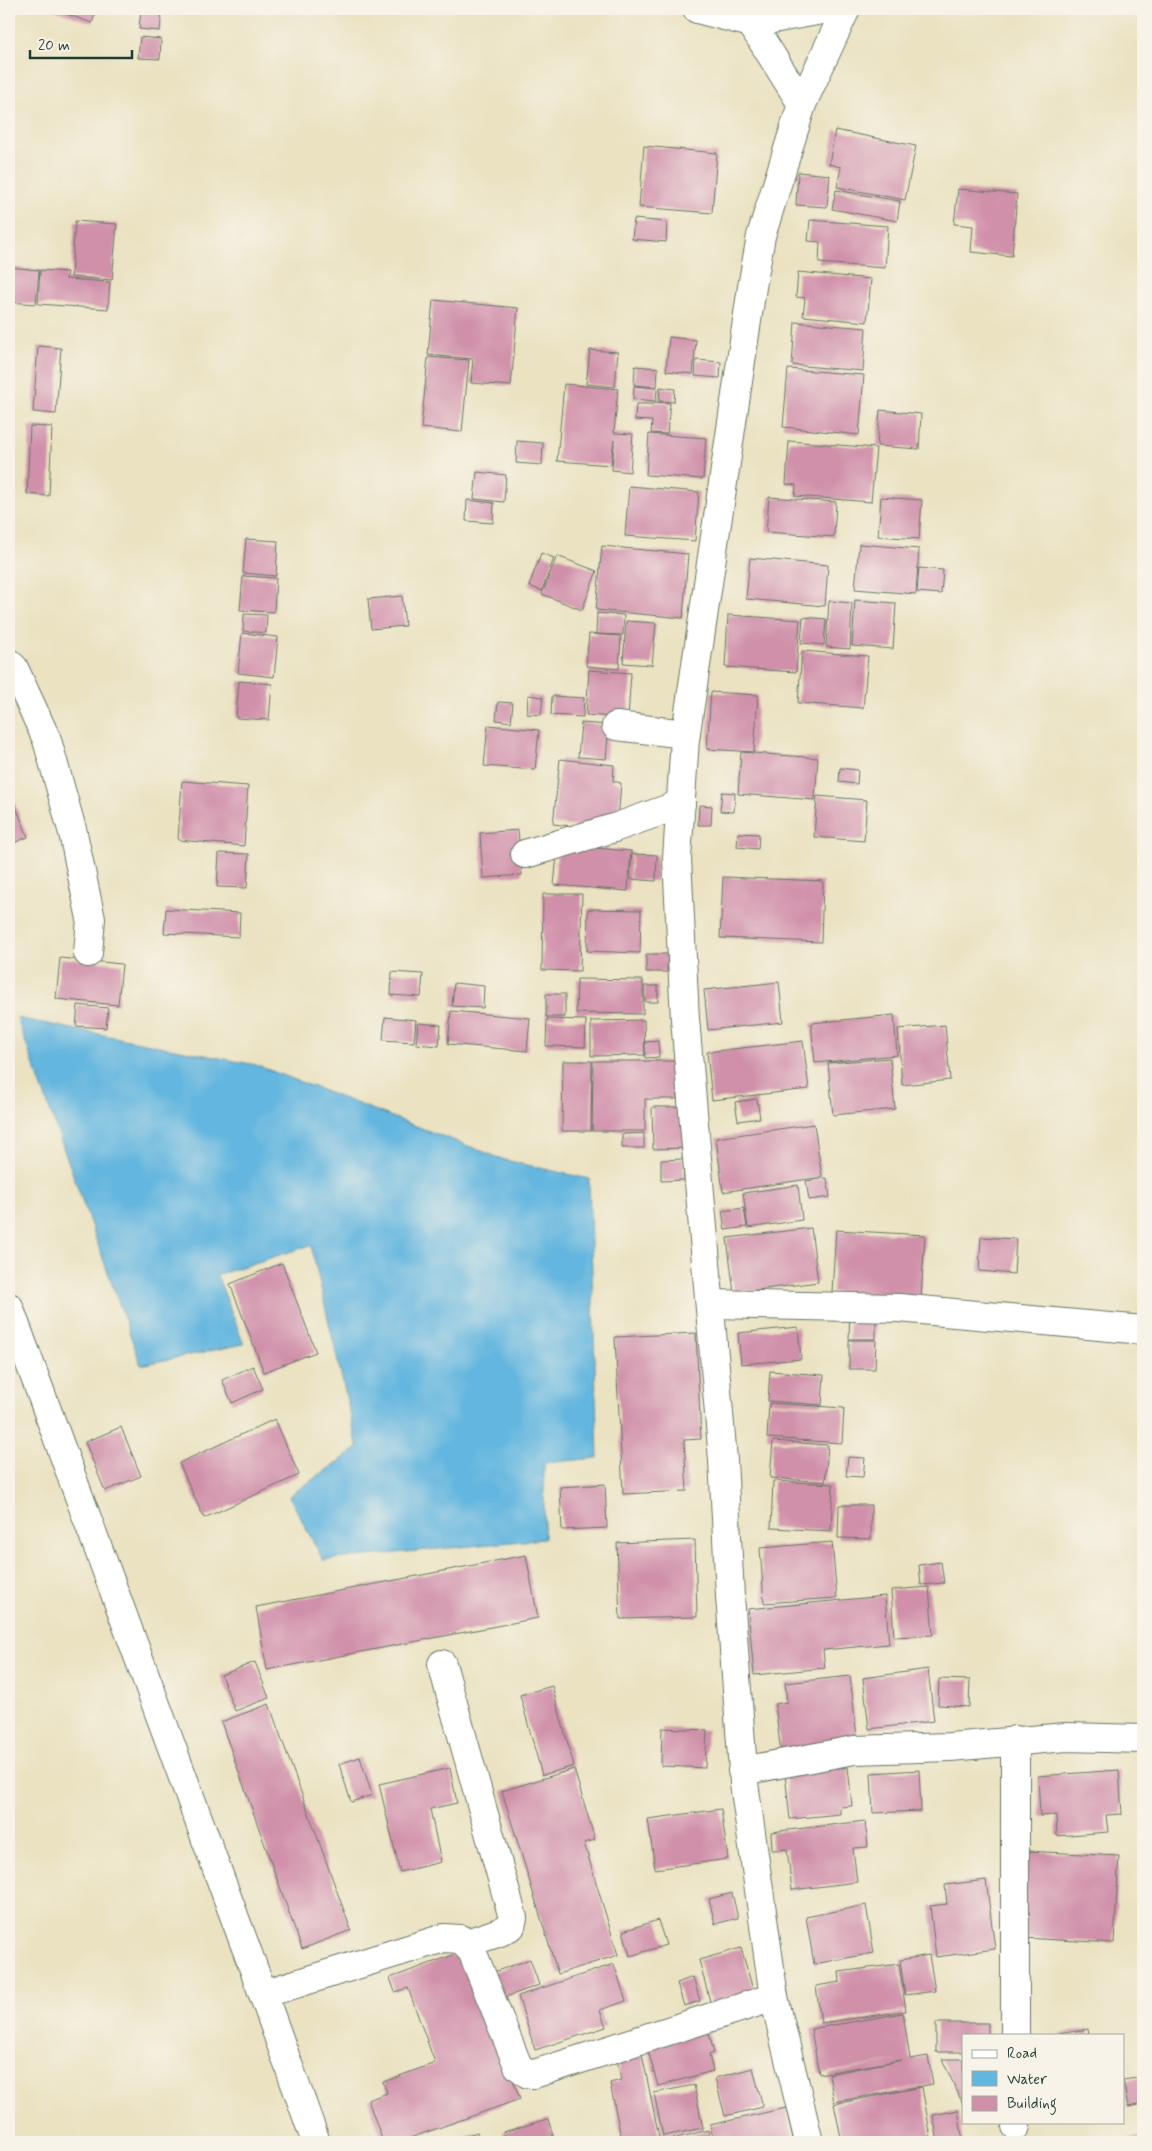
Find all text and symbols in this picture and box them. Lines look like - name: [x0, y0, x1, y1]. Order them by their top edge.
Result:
- scale bar: [30, 28, 132, 60]
- text: 20 m: [38, 36, 70, 56]
- legend: [962, 2034, 1124, 2124]
- text: Road: [1007, 2044, 1037, 2064]
- text: Water: [1007, 2070, 1047, 2090]
- text: Building: [1007, 2094, 1057, 2115]

